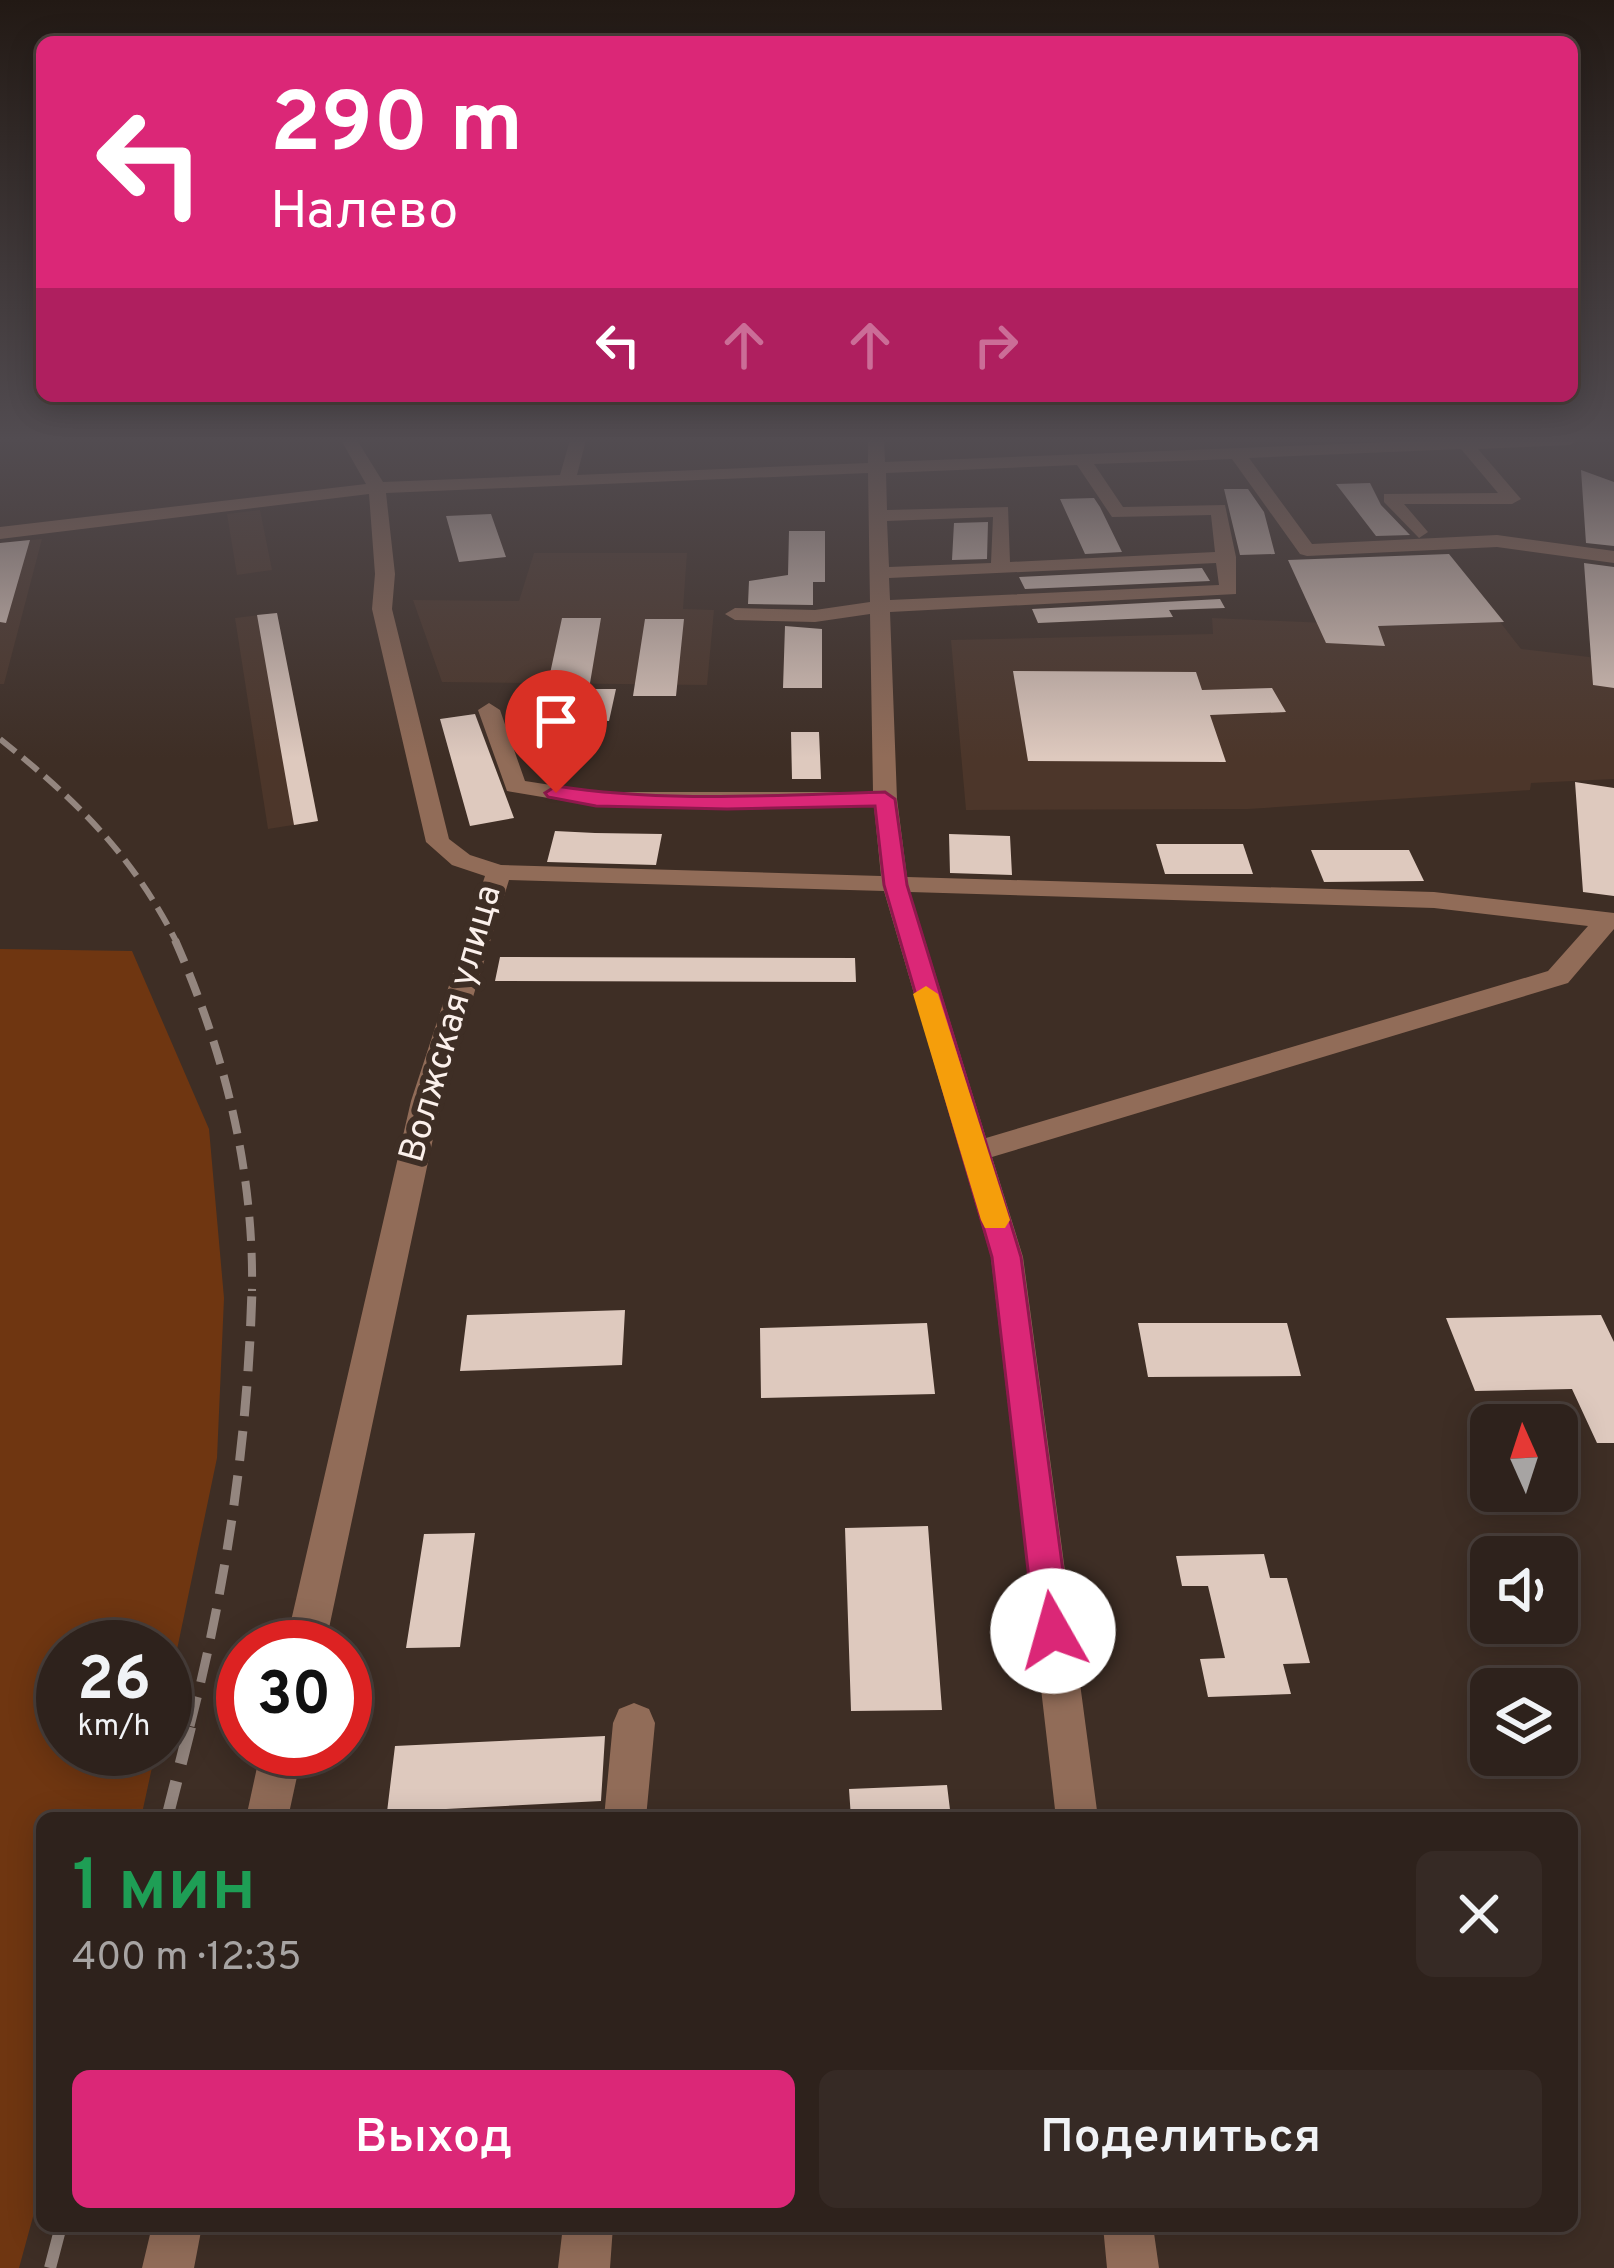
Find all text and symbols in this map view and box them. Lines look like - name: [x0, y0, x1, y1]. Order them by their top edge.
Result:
- text: 290 m: [270, 75, 523, 181]
- icon: left: [72, 84, 228, 240]
- text: Налево: [270, 179, 458, 248]
- icon: left: [585, 312, 651, 378]
- icon: ahead: [711, 312, 777, 378]
- icon: ahead: [837, 312, 903, 378]
- icon: right: [963, 312, 1029, 378]
- pin: [505, 670, 607, 793]
- icon: arrive: [523, 688, 589, 754]
- street label: Волжская улица: [390, 880, 514, 1168]
- north arrow: [1470, 1404, 1578, 1512]
- map controls: [1470, 1404, 1578, 1776]
- button: sound: [1470, 1536, 1578, 1644]
- position arrow: [990, 1568, 1116, 1694]
- speed limit sign: 30: [216, 1620, 372, 1776]
- text: 26: [77, 1645, 151, 1721]
- button: layers: [1470, 1668, 1578, 1776]
- text: km/h: [78, 1709, 150, 1746]
- text: 1 мин: [72, 1844, 256, 1936]
- button: close: [1416, 1851, 1542, 1977]
- text: 400 m · 12:35: [72, 1935, 301, 1984]
- button: Выход: [72, 2070, 795, 2208]
- button: Поделиться: [819, 2070, 1542, 2208]

